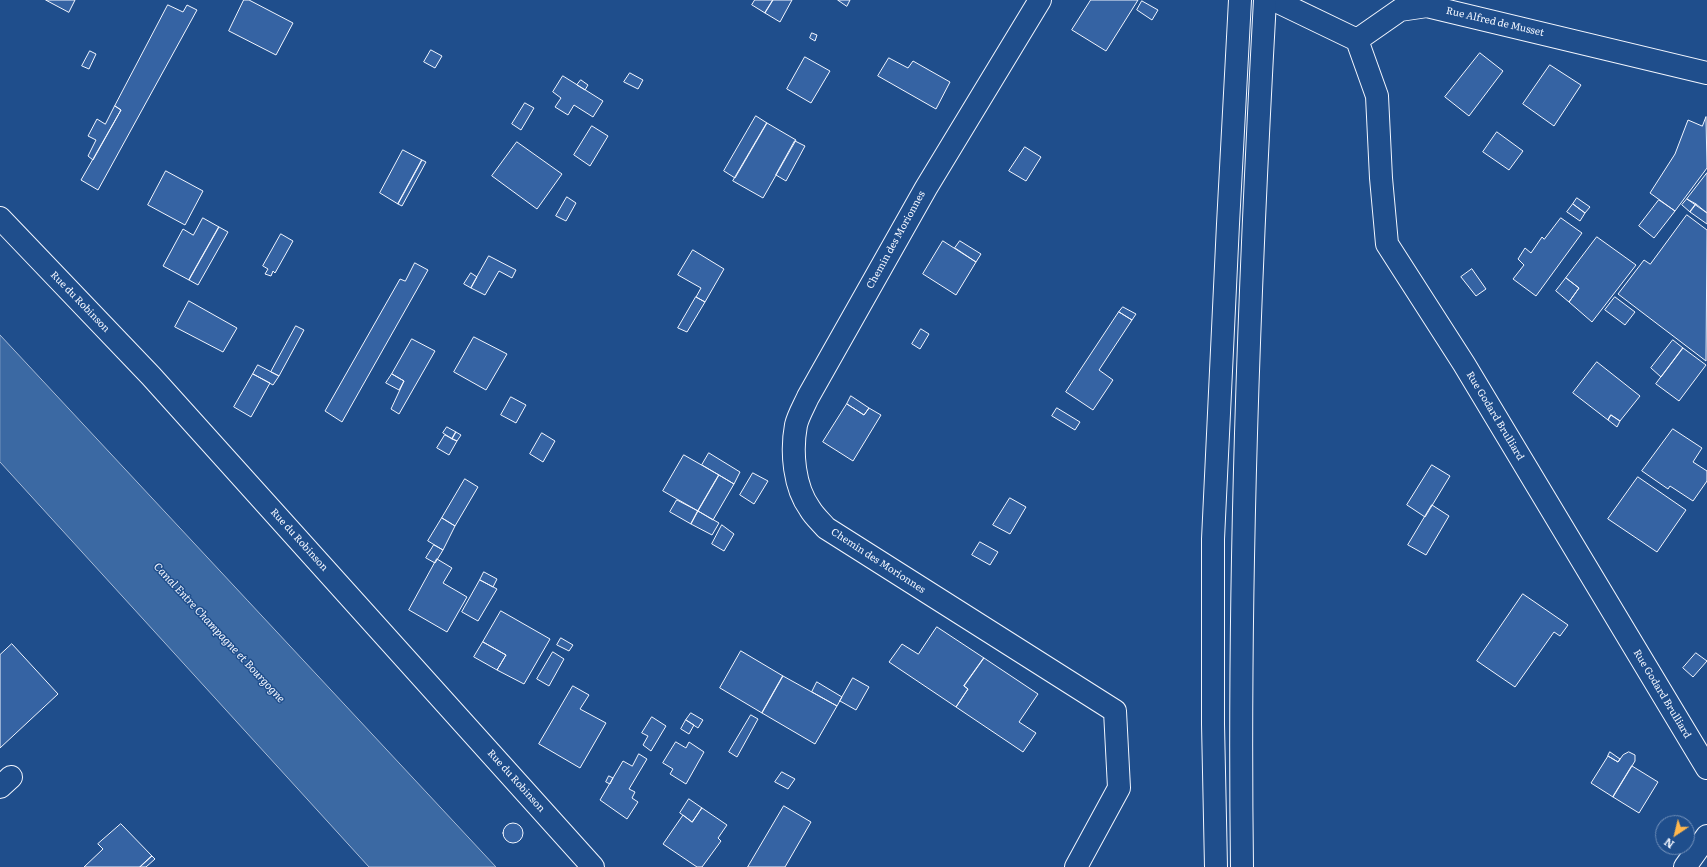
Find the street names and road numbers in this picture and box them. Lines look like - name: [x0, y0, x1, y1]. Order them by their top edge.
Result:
- street label: Rue Alfred de Musset: [1445, 5, 1545, 39]
- street label: Chemin des Morionnes: [864, 189, 928, 291]
- street label: Rue du Robinson: [48, 269, 112, 335]
- street label: Rue Godard Brulliard: [1464, 369, 1526, 463]
- street label: Rue du Robinson: [268, 506, 330, 574]
- street label: Chemin des Morionnes: [829, 526, 927, 596]
- street label: Rue Godard Brulliard: [1631, 647, 1693, 741]
- street label: Rue du Robinson: [485, 747, 547, 815]

